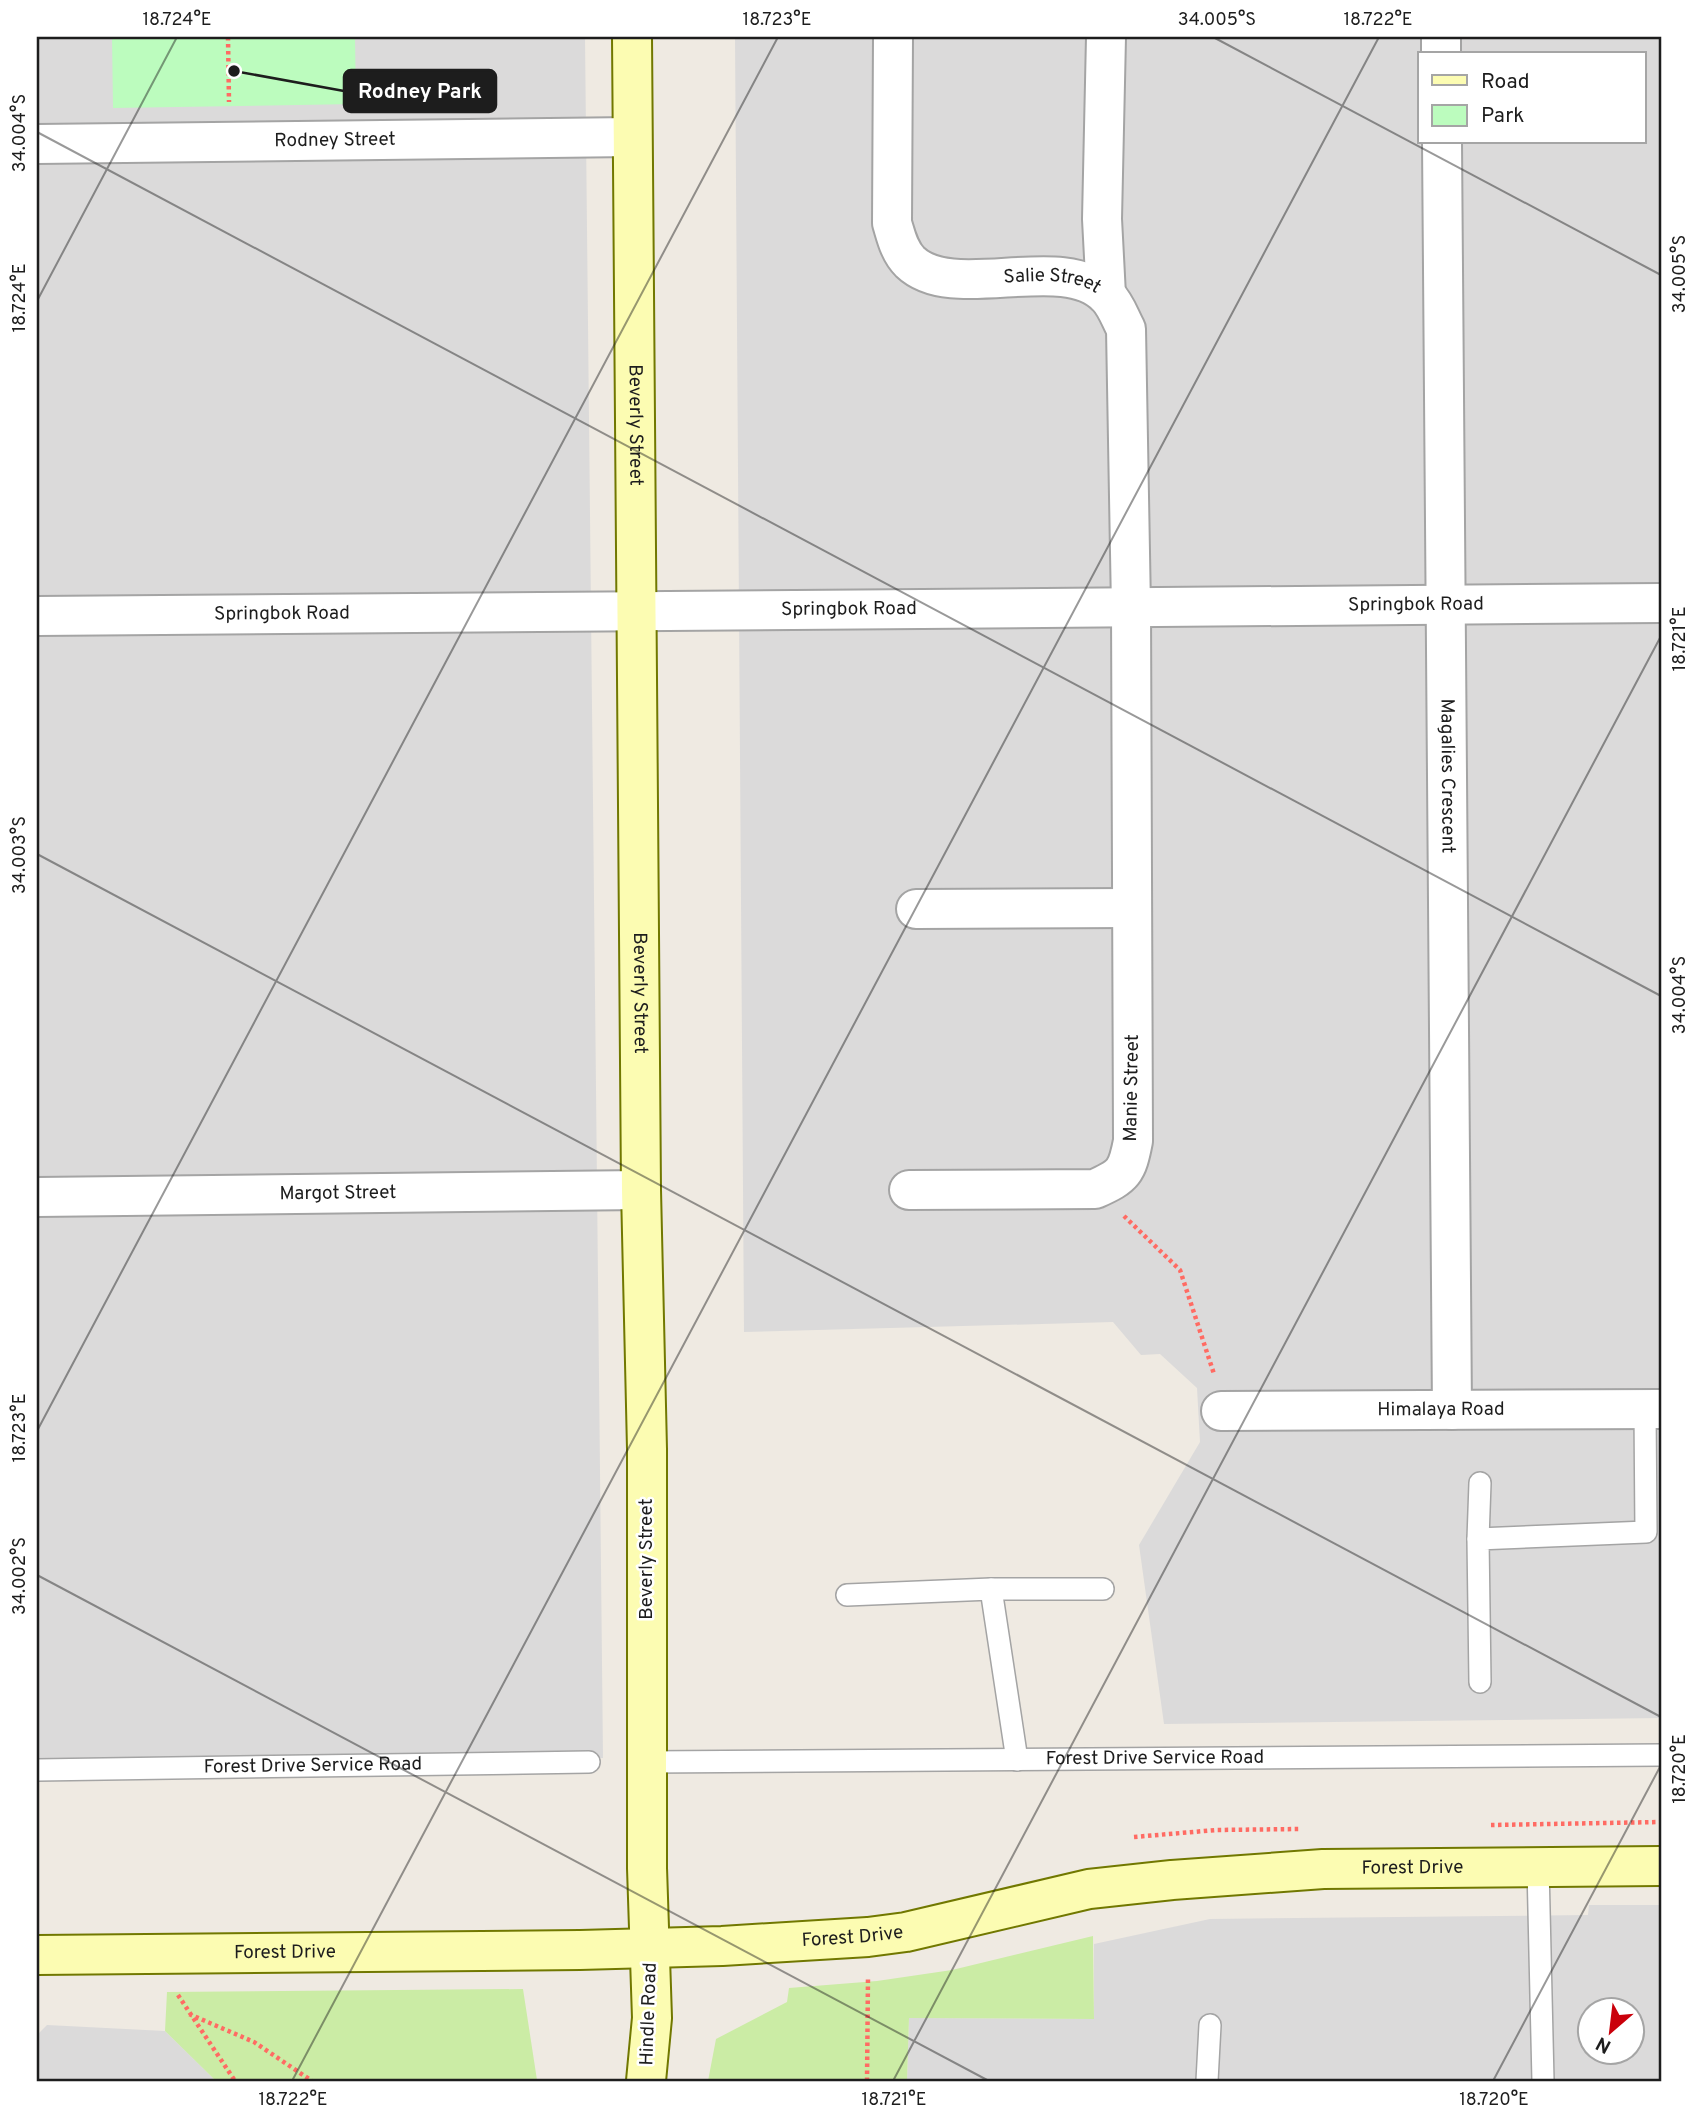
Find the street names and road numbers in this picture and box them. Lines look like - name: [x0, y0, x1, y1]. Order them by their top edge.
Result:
- street label: Rodney Street: [274, 128, 396, 153]
- street label: Salie Street: [1003, 264, 1106, 300]
- street label: Beverly Street: [623, 364, 648, 486]
- street label: Springbok Road: [1348, 592, 1484, 618]
- street label: Springbok Road: [781, 597, 917, 622]
- street label: Springbok Road: [214, 601, 350, 627]
- street label: Magalies Crescent: [1434, 698, 1460, 853]
- street label: Beverly Street: [627, 932, 652, 1054]
- street label: Manie Street: [1119, 1034, 1145, 1142]
- street label: Margot Street: [279, 1181, 397, 1206]
- street label: Himalaya Road: [1377, 1398, 1505, 1422]
- street label: Beverly Street: [635, 1498, 659, 1620]
- street label: Forest Drive Service Road: [1046, 1746, 1264, 1771]
- street label: Forest Drive Service Road: [204, 1752, 422, 1780]
- street label: Forest Drive: [1361, 1856, 1464, 1881]
- street label: Forest Drive: [801, 1920, 905, 1953]
- street label: Forest Drive: [234, 1940, 336, 1965]
- street label: Hindle Road: [635, 1962, 663, 2066]

